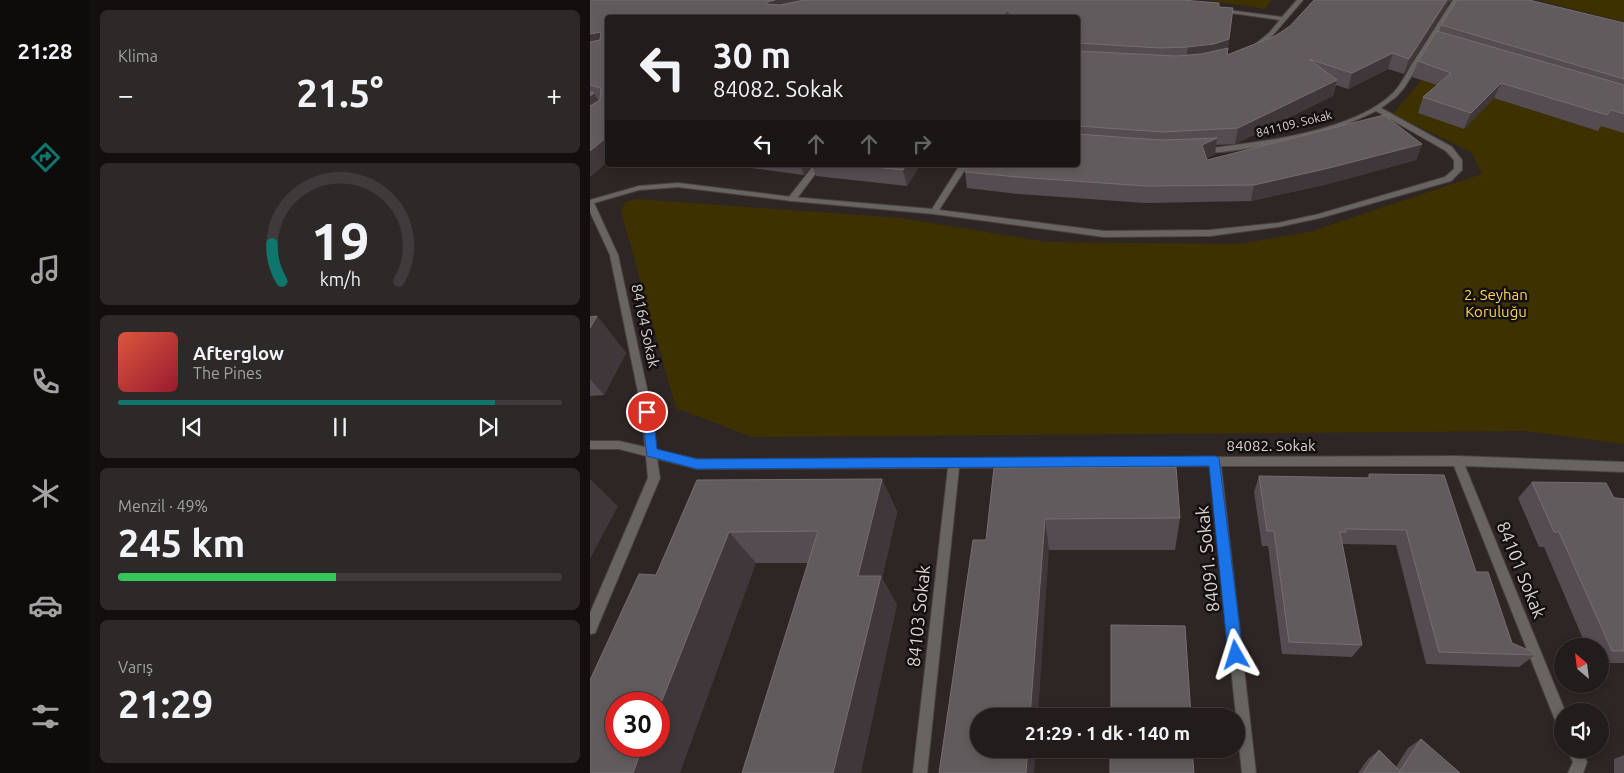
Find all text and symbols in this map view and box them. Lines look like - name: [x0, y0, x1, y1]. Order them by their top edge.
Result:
- icon: left: [630, 35, 695, 100]
- text: 30 m: [713, 35, 791, 75]
- text: 21:28: [17, 38, 73, 63]
- text: Klima: [118, 47, 158, 65]
- text: 21.5°: [296, 72, 384, 114]
- text: 84082. Sokak: [713, 76, 843, 101]
- text: −: [118, 79, 134, 110]
- text: +: [546, 79, 562, 110]
- street label: 841109. Sokak: [1255, 108, 1333, 139]
- icon: left: [749, 130, 777, 158]
- icon: ahead: [802, 130, 830, 158]
- icon: ahead: [855, 130, 883, 158]
- icon: right: [908, 130, 936, 158]
- icon: directions: [28, 140, 63, 175]
- text: 19: [311, 212, 369, 270]
- icon: music: [28, 252, 63, 287]
- text: km/h: [319, 269, 361, 289]
- street label: 84164 Sokak: [628, 282, 663, 370]
- park label: 2. Seyhan Koruluğu: [1464, 286, 1528, 320]
- text: Afterglow: [193, 342, 284, 364]
- icon: phone: [28, 364, 63, 399]
- text: The Pines: [193, 364, 262, 382]
- pin: [626, 391, 668, 433]
- icon: arrive: [633, 398, 661, 426]
- icon: previous: [178, 413, 206, 441]
- icon: pause: [326, 413, 354, 441]
- icon: next: [474, 413, 502, 441]
- street label: 84082. Sokak: [1227, 437, 1316, 454]
- icon: climate: [28, 476, 63, 511]
- text: Menzil · 49%: [118, 497, 208, 515]
- street label: 84091. Sokak: [1191, 505, 1223, 613]
- street label: 84101 Sokak: [1494, 518, 1550, 621]
- text: 245 km: [118, 522, 245, 564]
- street label: 84103 Sokak: [903, 564, 933, 668]
- icon: car: [28, 588, 63, 623]
- position arrow: [1209, 628, 1261, 680]
- north arrow: [1554, 638, 1609, 692]
- map controls: [1554, 638, 1609, 758]
- text: Varış: [118, 658, 153, 676]
- text: 21:29: [118, 683, 213, 725]
- speed limit sign: 30: [605, 692, 670, 757]
- icon: filters: [28, 699, 63, 734]
- button: sound: [1554, 703, 1609, 758]
- text: 21:29 · 1 dk · 140 m: [1025, 722, 1190, 744]

